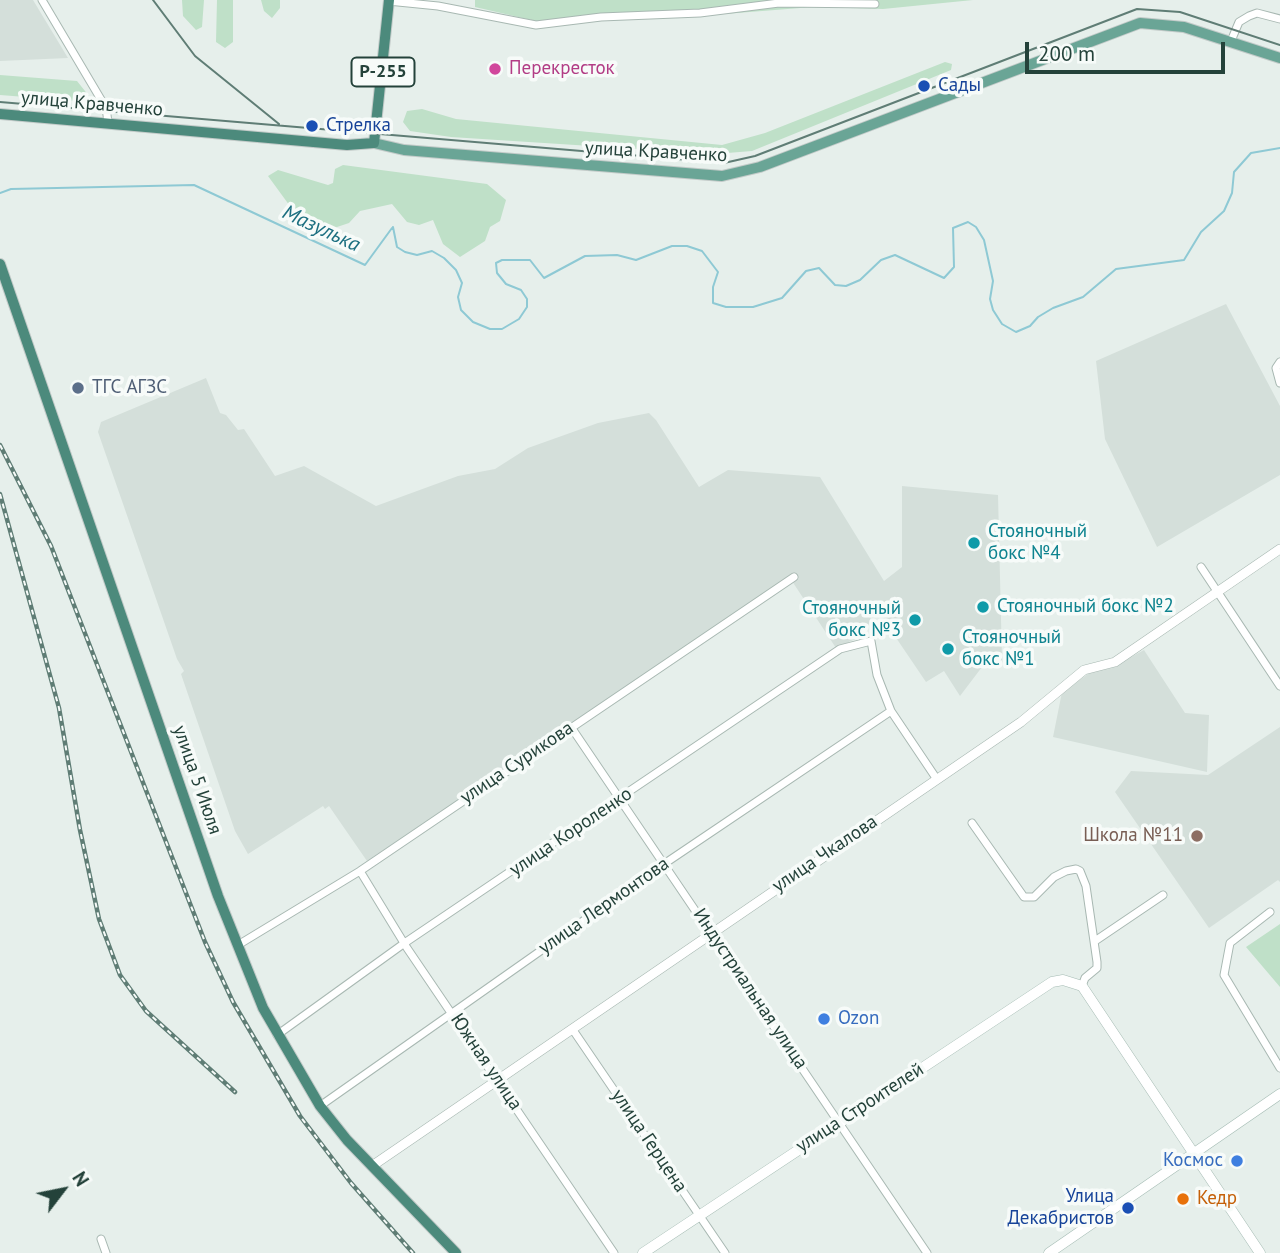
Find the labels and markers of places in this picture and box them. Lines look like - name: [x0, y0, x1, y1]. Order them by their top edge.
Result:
- place label: Перекресток: [509, 58, 615, 80]
- marker: Перекресток: [487, 61, 503, 77]
- place label: Сады: [938, 75, 981, 97]
- marker: Сады: [916, 78, 932, 94]
- place label: Стрелка: [326, 115, 391, 137]
- marker: Стрелка: [304, 118, 320, 134]
- place label: ТГС АГЗС: [92, 377, 167, 399]
- marker: ТГС АГЗС: [70, 380, 86, 396]
- place label: Стояночный бокс №4: [988, 521, 1087, 565]
- marker: Стояночный бокс №4: [966, 535, 982, 551]
- place label: Стояночный бокс №2: [997, 596, 1174, 618]
- place label: Стояночный бокс №3: [802, 598, 901, 642]
- marker: Стояночный бокс №2: [975, 599, 991, 615]
- marker: Стояночный бокс №3: [907, 612, 923, 628]
- place label: Стояночный бокс №1: [962, 627, 1061, 671]
- marker: Стояночный бокс №1: [940, 641, 956, 657]
- place label: Школа №11: [1083, 825, 1183, 847]
- marker: Школа №11: [1189, 828, 1205, 844]
- place label: Ozon: [838, 1008, 879, 1030]
- marker: Ozon: [816, 1011, 832, 1027]
- place label: Космос: [1163, 1150, 1223, 1172]
- marker: Космос: [1229, 1153, 1245, 1169]
- place label: Улица Декабристов: [1008, 1186, 1114, 1230]
- place label: Кедр: [1197, 1188, 1237, 1210]
- marker: Кедр: [1175, 1191, 1191, 1207]
- marker: Улица Декабристов: [1120, 1200, 1136, 1216]

